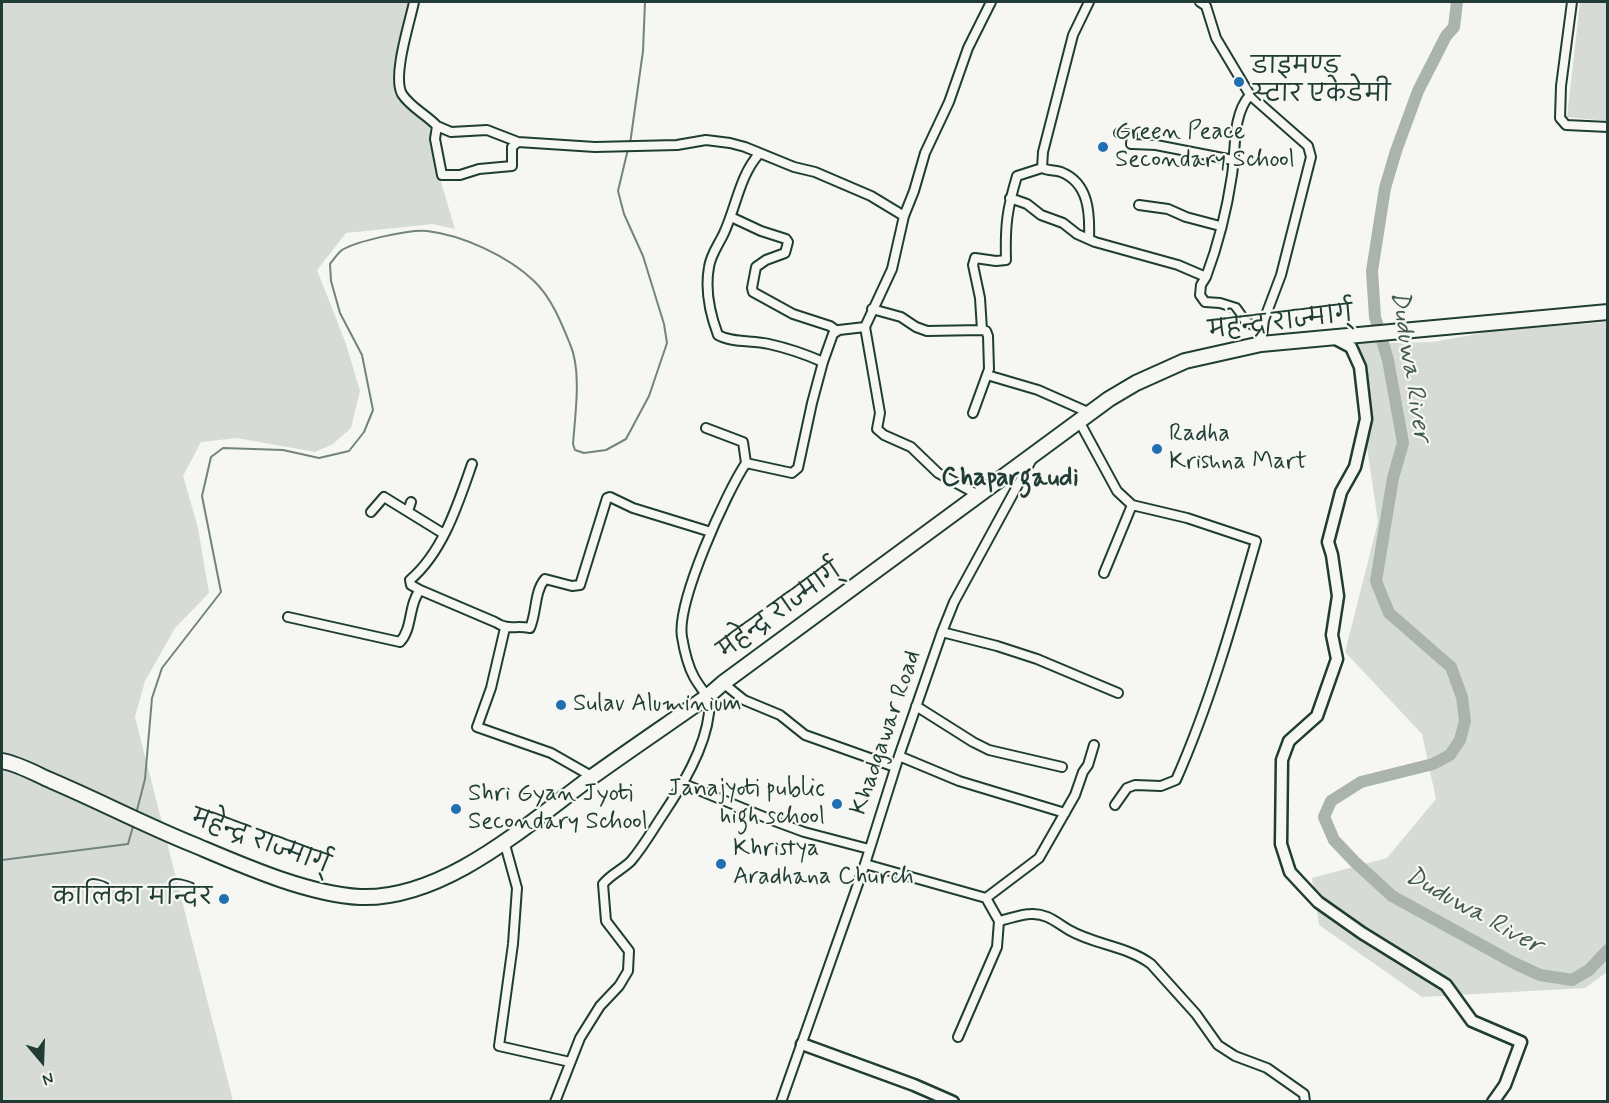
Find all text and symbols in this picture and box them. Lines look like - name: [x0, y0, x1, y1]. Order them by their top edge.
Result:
- place label: डाइमण्ड स्टार एकेडेमी: [1251, 54, 1390, 110]
- marker: डाइमण्ड स्टार एकेडेमी: [1232, 75, 1246, 89]
- place label: Green Peace Secondary School: [1115, 119, 1295, 175]
- marker: Green Peace Secondary School: [1096, 140, 1110, 154]
- water label: Duduwa River: [1382, 288, 1436, 444]
- street label: महेन्द्र राज्मार्ग्: [1207, 301, 1355, 347]
- place label: Radha Krishna Mart: [1169, 421, 1307, 477]
- marker: Radha Krishna Mart: [1150, 442, 1164, 456]
- district label: Chapargaudi: [941, 464, 1079, 496]
- street label: महेन्द्र राज्मार्ग्: [714, 558, 848, 666]
- street label: Khadgawar Road: [845, 647, 929, 819]
- place label: Sulav Aluminium: [573, 691, 742, 719]
- marker: Sulav Aluminium: [554, 698, 568, 712]
- place label: Janajyoti public high school: [668, 776, 825, 832]
- place label: Shri Gyan Jyoti Secondary School: [468, 781, 648, 837]
- marker: Janajyoti public high school: [830, 797, 844, 811]
- marker: Shri Gyan Jyoti Secondary School: [449, 802, 463, 816]
- street label: महेन्द्र राज्मार्ग्: [187, 805, 333, 881]
- place label: Khristya Aradhana Church: [733, 836, 914, 892]
- marker: Khristya Aradhana Church: [714, 857, 728, 871]
- water label: Duduwa River: [1399, 861, 1547, 963]
- place label: कालिका मन्दिर: [53, 885, 212, 913]
- marker: कालिका मन्दिर: [217, 892, 231, 906]
- north arrow: [12, 1031, 72, 1091]
- text: N: [40, 1067, 56, 1090]

